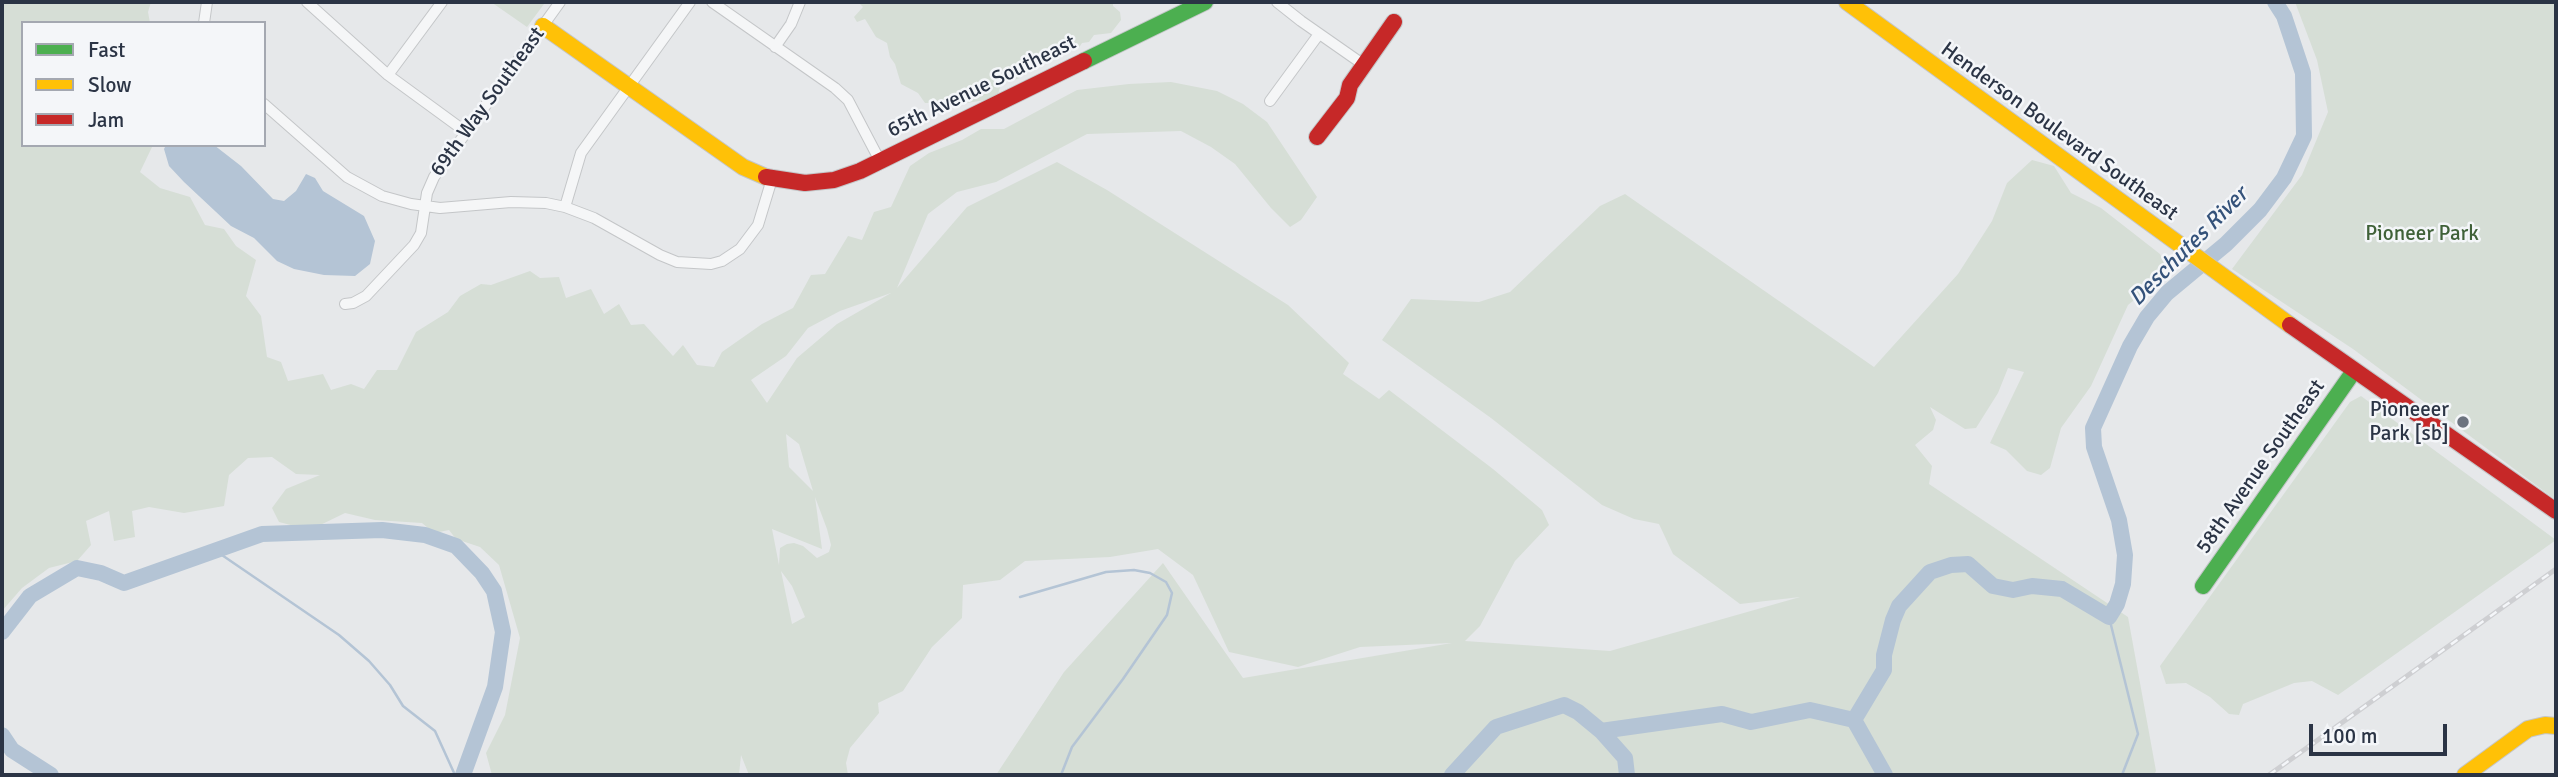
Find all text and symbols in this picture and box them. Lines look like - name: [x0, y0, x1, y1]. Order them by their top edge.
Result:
- legend: [21, 21, 266, 147]
- street label: 69th Way Southeast: [425, 22, 551, 182]
- street label: 65th Avenue Southeast: [883, 30, 1081, 144]
- text: Fast: [88, 37, 125, 63]
- street label: Henderson Boulevard Southeast: [1935, 37, 2183, 227]
- text: Slow: [88, 72, 132, 98]
- text: Jam: [88, 107, 124, 133]
- water label: Deschutes River: [2124, 182, 2254, 312]
- park label: Pioneer Park: [2365, 221, 2479, 247]
- street label: 58th Avenue Southeast: [2191, 375, 2331, 559]
- place label: Pioneeer Park [sb]: [2369, 397, 2449, 447]
- marker: Pioneeer Park [sb]: [2455, 414, 2471, 430]
- scale bar: [2313, 710, 2451, 754]
- text: 100 m: [2322, 723, 2377, 749]

